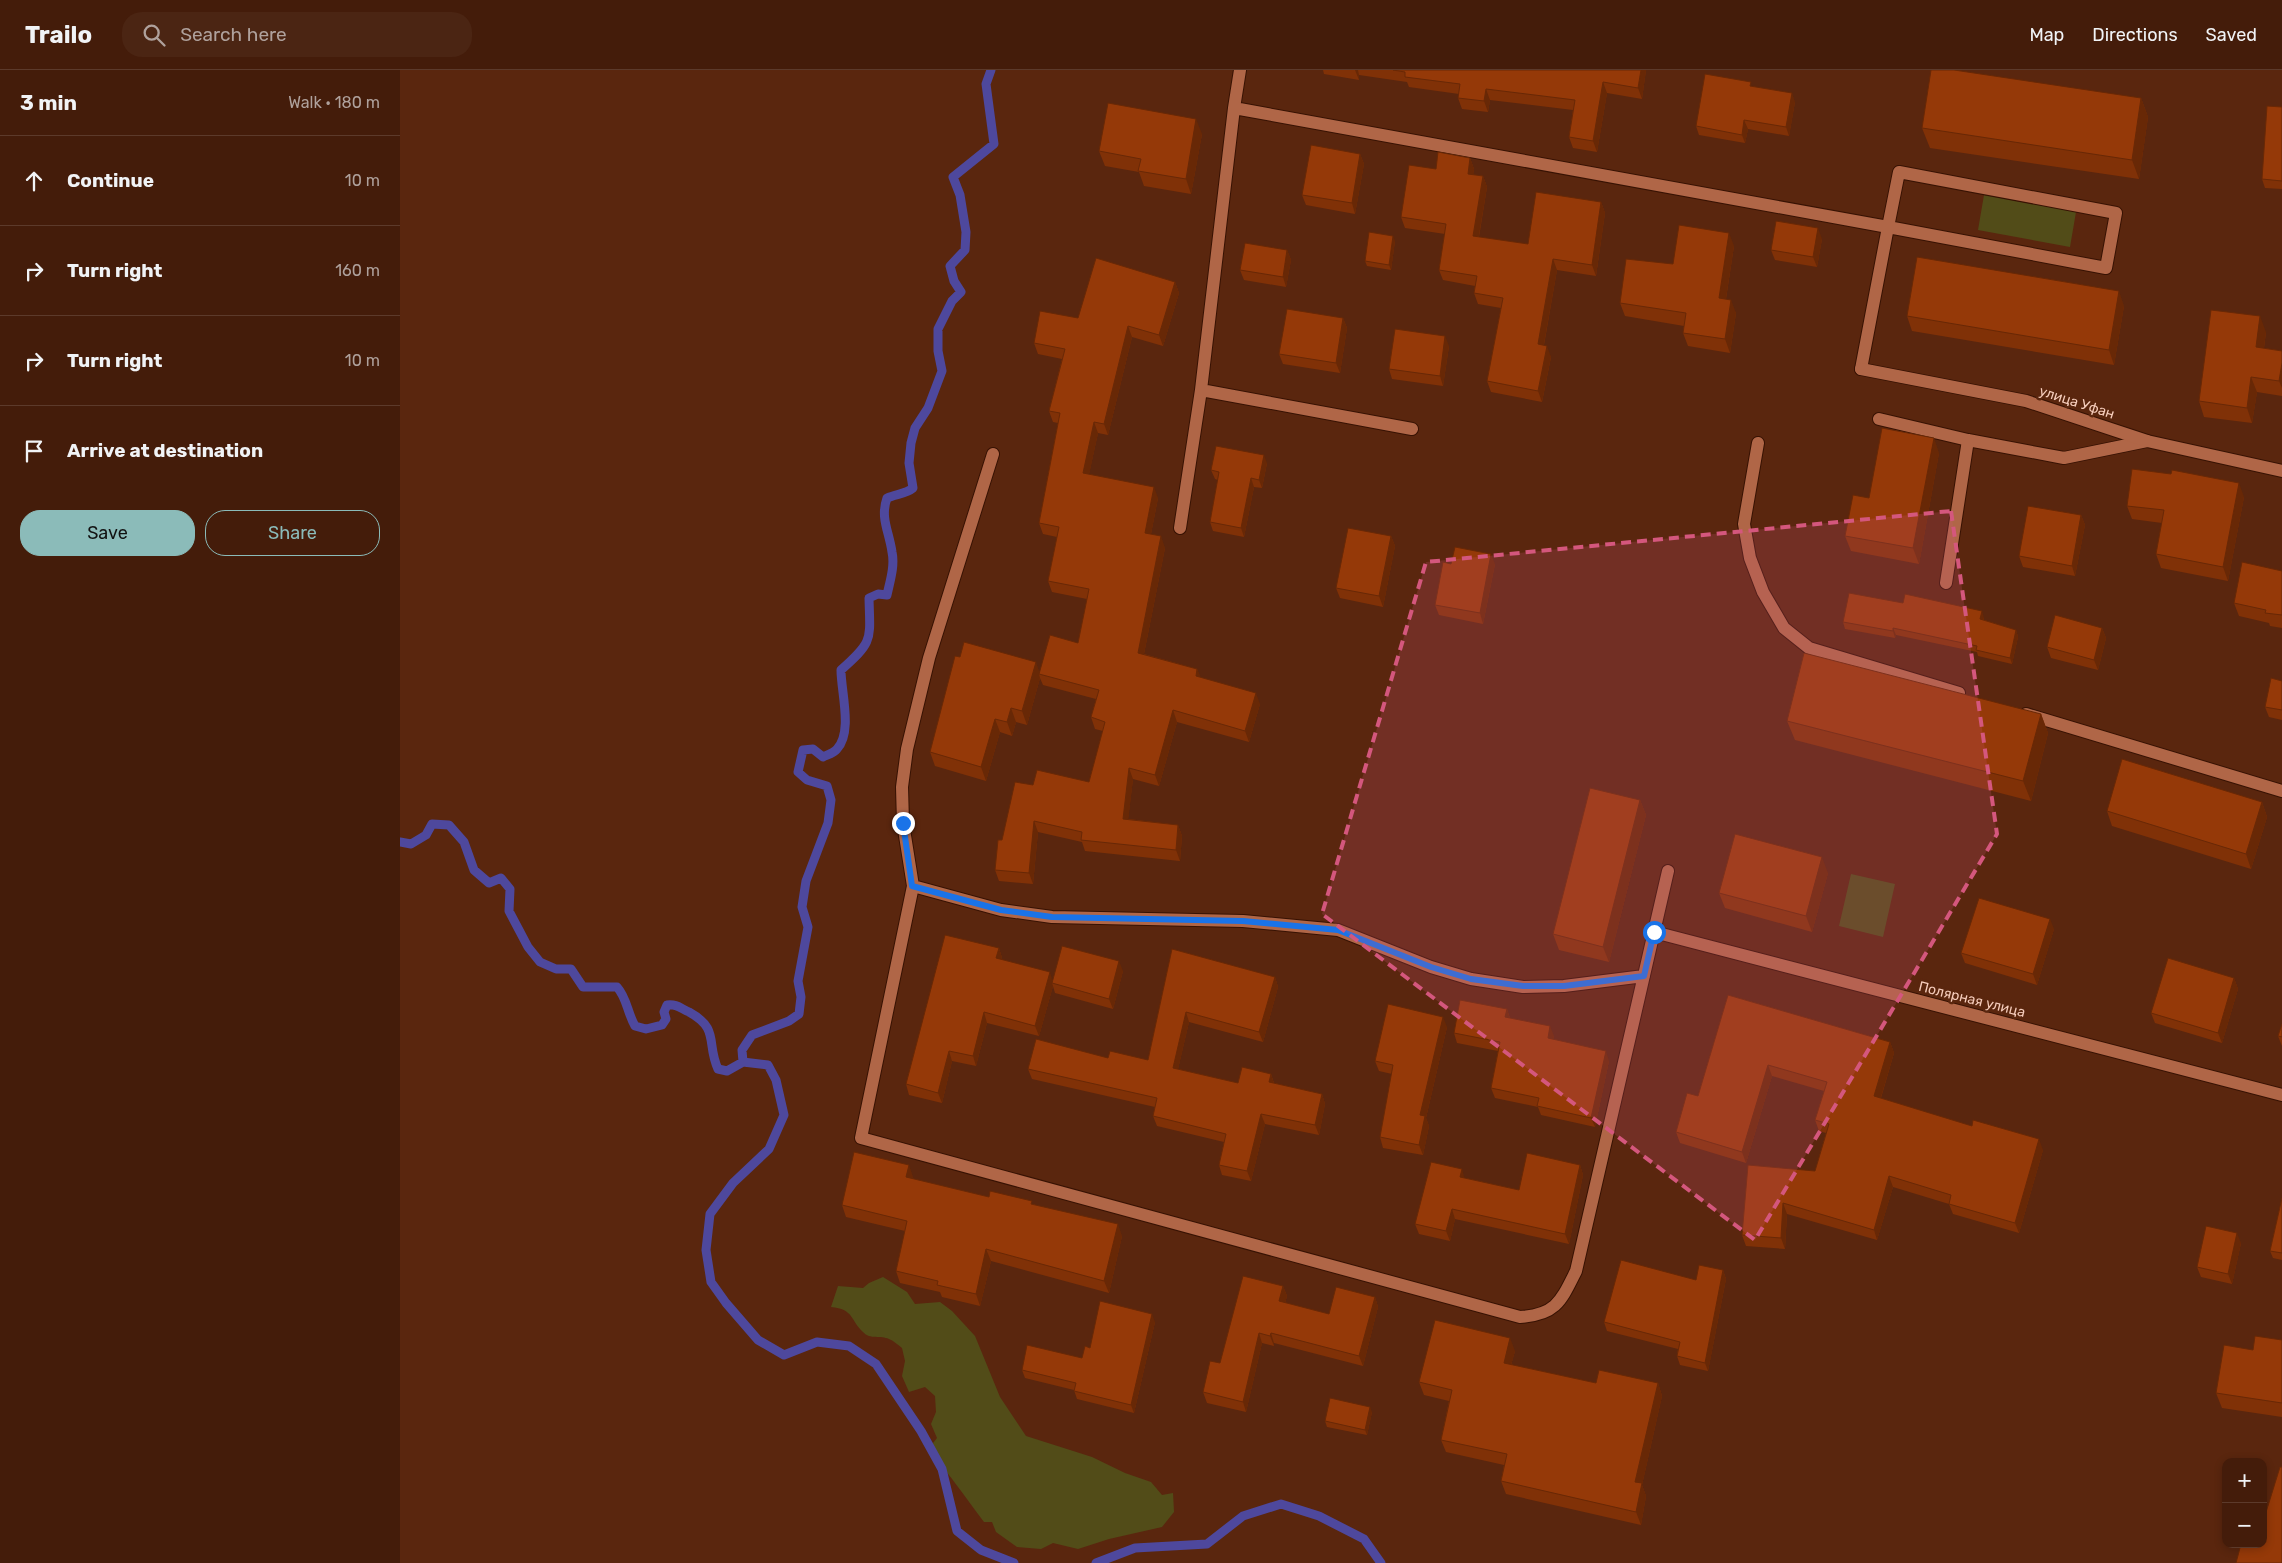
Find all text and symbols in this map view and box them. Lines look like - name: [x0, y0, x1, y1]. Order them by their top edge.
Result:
- search box: [122, 12, 472, 57]
- text: Trailo: [25, 21, 92, 49]
- icon: search: [140, 21, 168, 49]
- text: Search here: [180, 23, 287, 46]
- text: Map: [2029, 24, 2064, 46]
- text: Directions: [2092, 24, 2178, 46]
- text: Saved: [2206, 24, 2257, 46]
- text: 3 min: [20, 90, 77, 115]
- text: Walk · 180 m: [288, 93, 380, 112]
- icon: ahead: [20, 167, 48, 195]
- text: Continue: [67, 169, 154, 192]
- text: 10 m: [345, 171, 380, 190]
- icon: right: [20, 257, 48, 285]
- text: Turn right: [67, 259, 162, 282]
- text: 160 m: [335, 261, 380, 280]
- icon: right: [20, 347, 48, 375]
- text: Turn right: [67, 349, 162, 372]
- text: 10 m: [345, 351, 380, 370]
- street label: улица Уфан: [2037, 382, 2117, 423]
- icon: arrive: [20, 437, 48, 465]
- text: Arrive at destination: [67, 439, 263, 462]
- button: Save: [20, 510, 195, 556]
- button: Share: [205, 510, 380, 556]
- route end: [892, 812, 915, 835]
- route start: [1643, 921, 1666, 944]
- street label: Полярная улица: [1917, 978, 2027, 1021]
- map controls: [2222, 1458, 2267, 1548]
- button: +: [2222, 1458, 2267, 1503]
- button: −: [2222, 1503, 2267, 1548]

